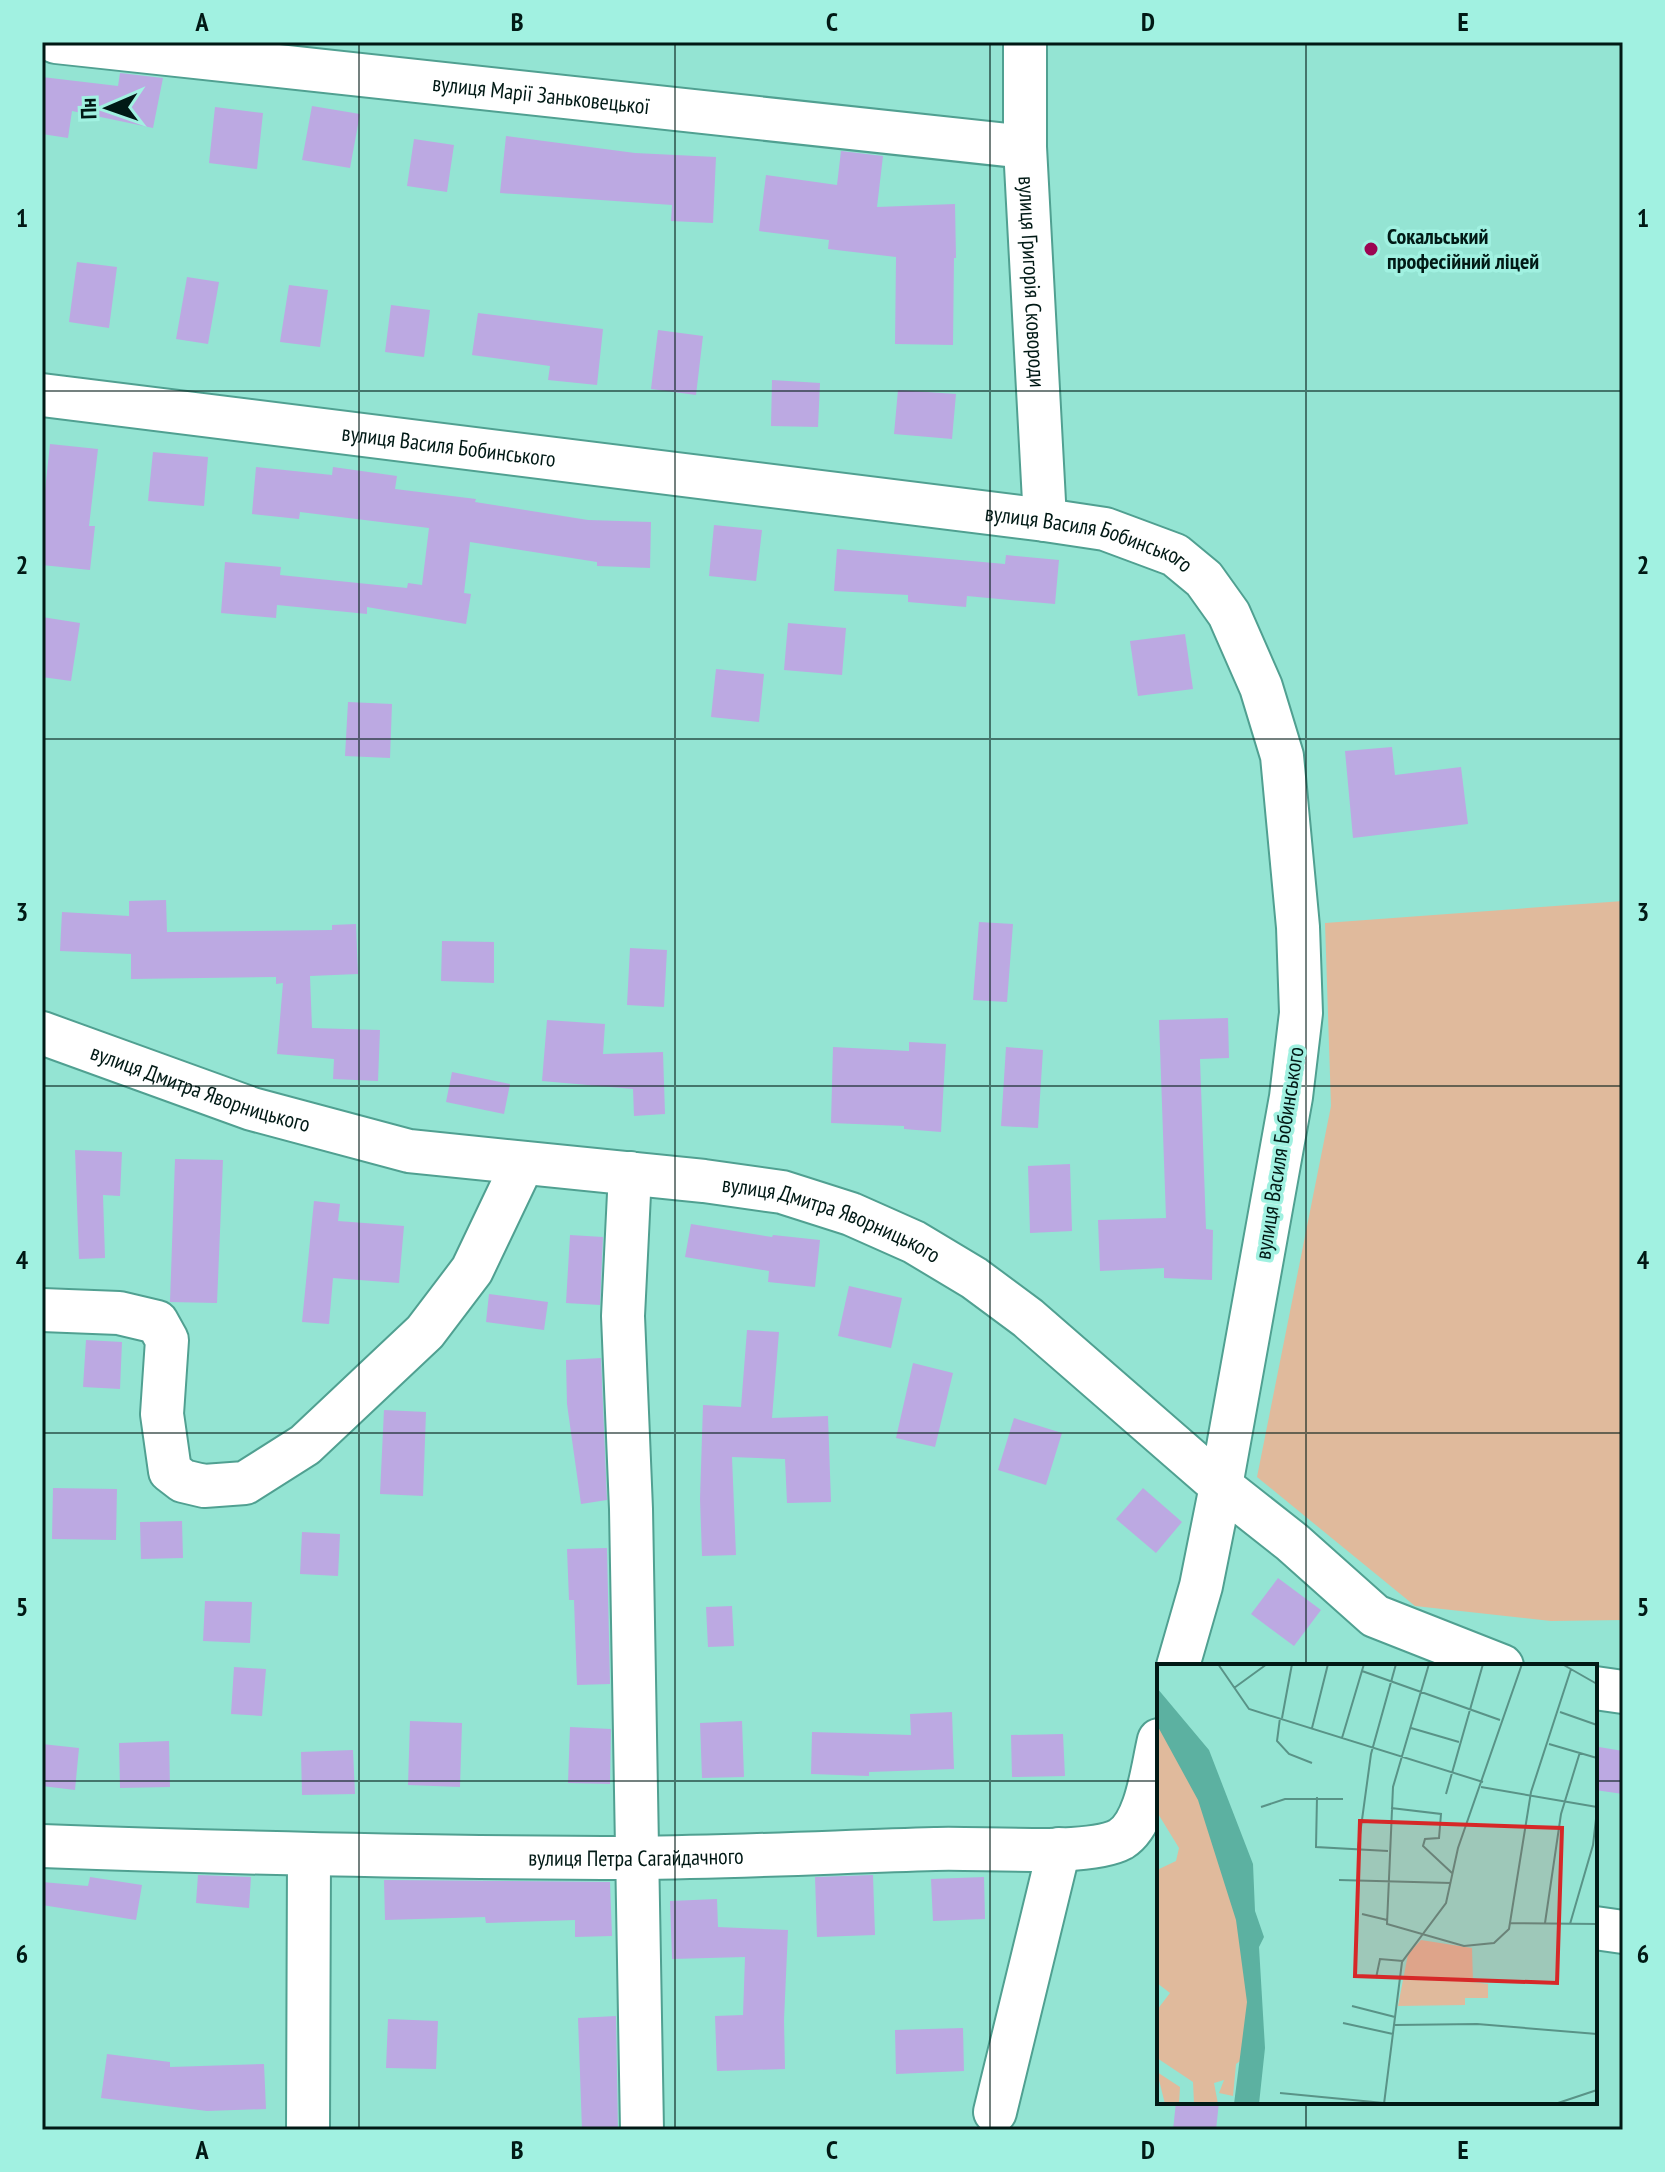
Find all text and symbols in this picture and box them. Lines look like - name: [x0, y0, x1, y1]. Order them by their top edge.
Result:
- text: A: [194, 5, 209, 38]
- text: B: [511, 5, 524, 38]
- text: C: [826, 5, 838, 38]
- text: D: [1141, 5, 1155, 38]
- text: E: [1457, 5, 1469, 38]
- north arrow: [68, 68, 148, 148]
- street label: вулиця Марії Заньковецької: [431, 69, 651, 120]
- text: Пн: [74, 98, 102, 120]
- street label: вулиця Григорія Сковороди: [1013, 175, 1052, 388]
- text: 1: [16, 201, 28, 234]
- text: 1: [1637, 201, 1649, 234]
- place label: Сокальський професійний ліцей: [1387, 222, 1539, 275]
- marker: Сокальський професійний ліцей: [1362, 240, 1380, 258]
- street label: вулиця Василя Бобинського: [340, 419, 557, 473]
- street label: вулиця Василя Бобинського: [983, 499, 1199, 578]
- text: 2: [16, 548, 28, 581]
- text: 2: [1637, 548, 1649, 581]
- text: 3: [16, 895, 28, 928]
- text: 3: [1637, 895, 1649, 928]
- street label: вулиця Дмитра Яворницького: [87, 1038, 313, 1138]
- street label: вулиця Василя Бобинського: [1248, 1045, 1310, 1261]
- street label: вулиця Дмитра Яворницького: [720, 1170, 946, 1269]
- text: 4: [16, 1243, 29, 1276]
- text: 4: [1637, 1243, 1650, 1276]
- text: 5: [16, 1590, 28, 1623]
- text: 5: [1637, 1590, 1649, 1623]
- inset map: [1157, 1664, 1597, 2104]
- street label: вулиця Петра Сагайдачного: [528, 1842, 744, 1872]
- text: 6: [16, 1937, 28, 1970]
- text: 6: [1637, 1937, 1649, 1970]
- text: A: [194, 2133, 209, 2166]
- text: B: [511, 2133, 524, 2166]
- text: C: [826, 2133, 838, 2166]
- text: D: [1141, 2133, 1155, 2166]
- text: E: [1457, 2133, 1469, 2166]

